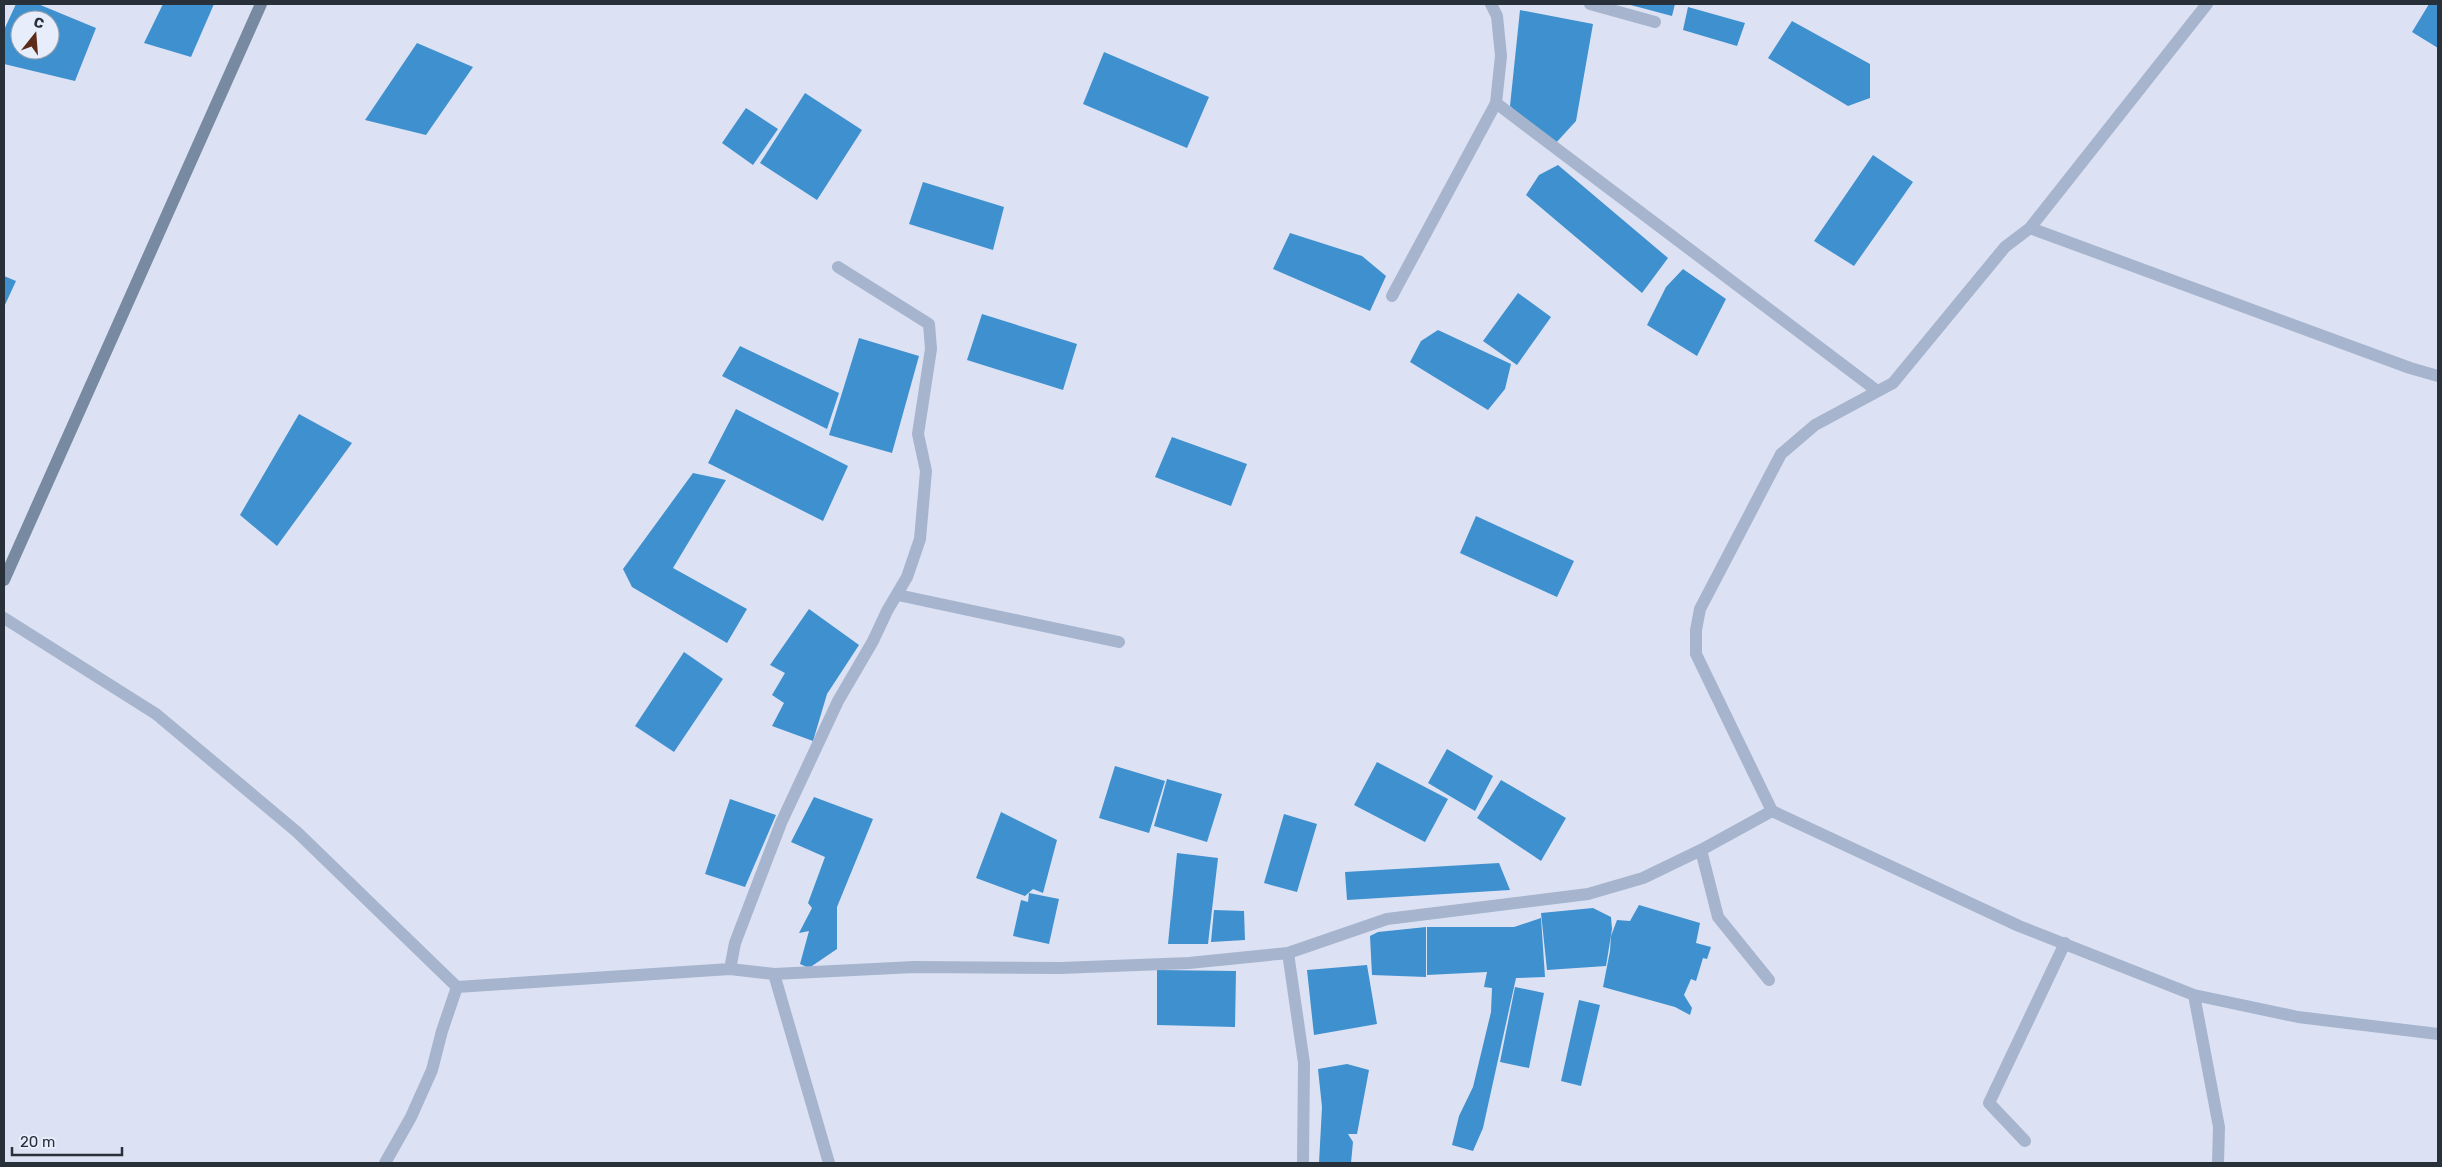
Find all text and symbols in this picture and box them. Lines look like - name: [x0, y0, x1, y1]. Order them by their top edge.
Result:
- north arrow: [10, 10, 60, 60]
- text: С: [31, 13, 46, 33]
- scale bar: [12, 1124, 122, 1156]
- text: 20 m: [20, 1133, 55, 1151]

